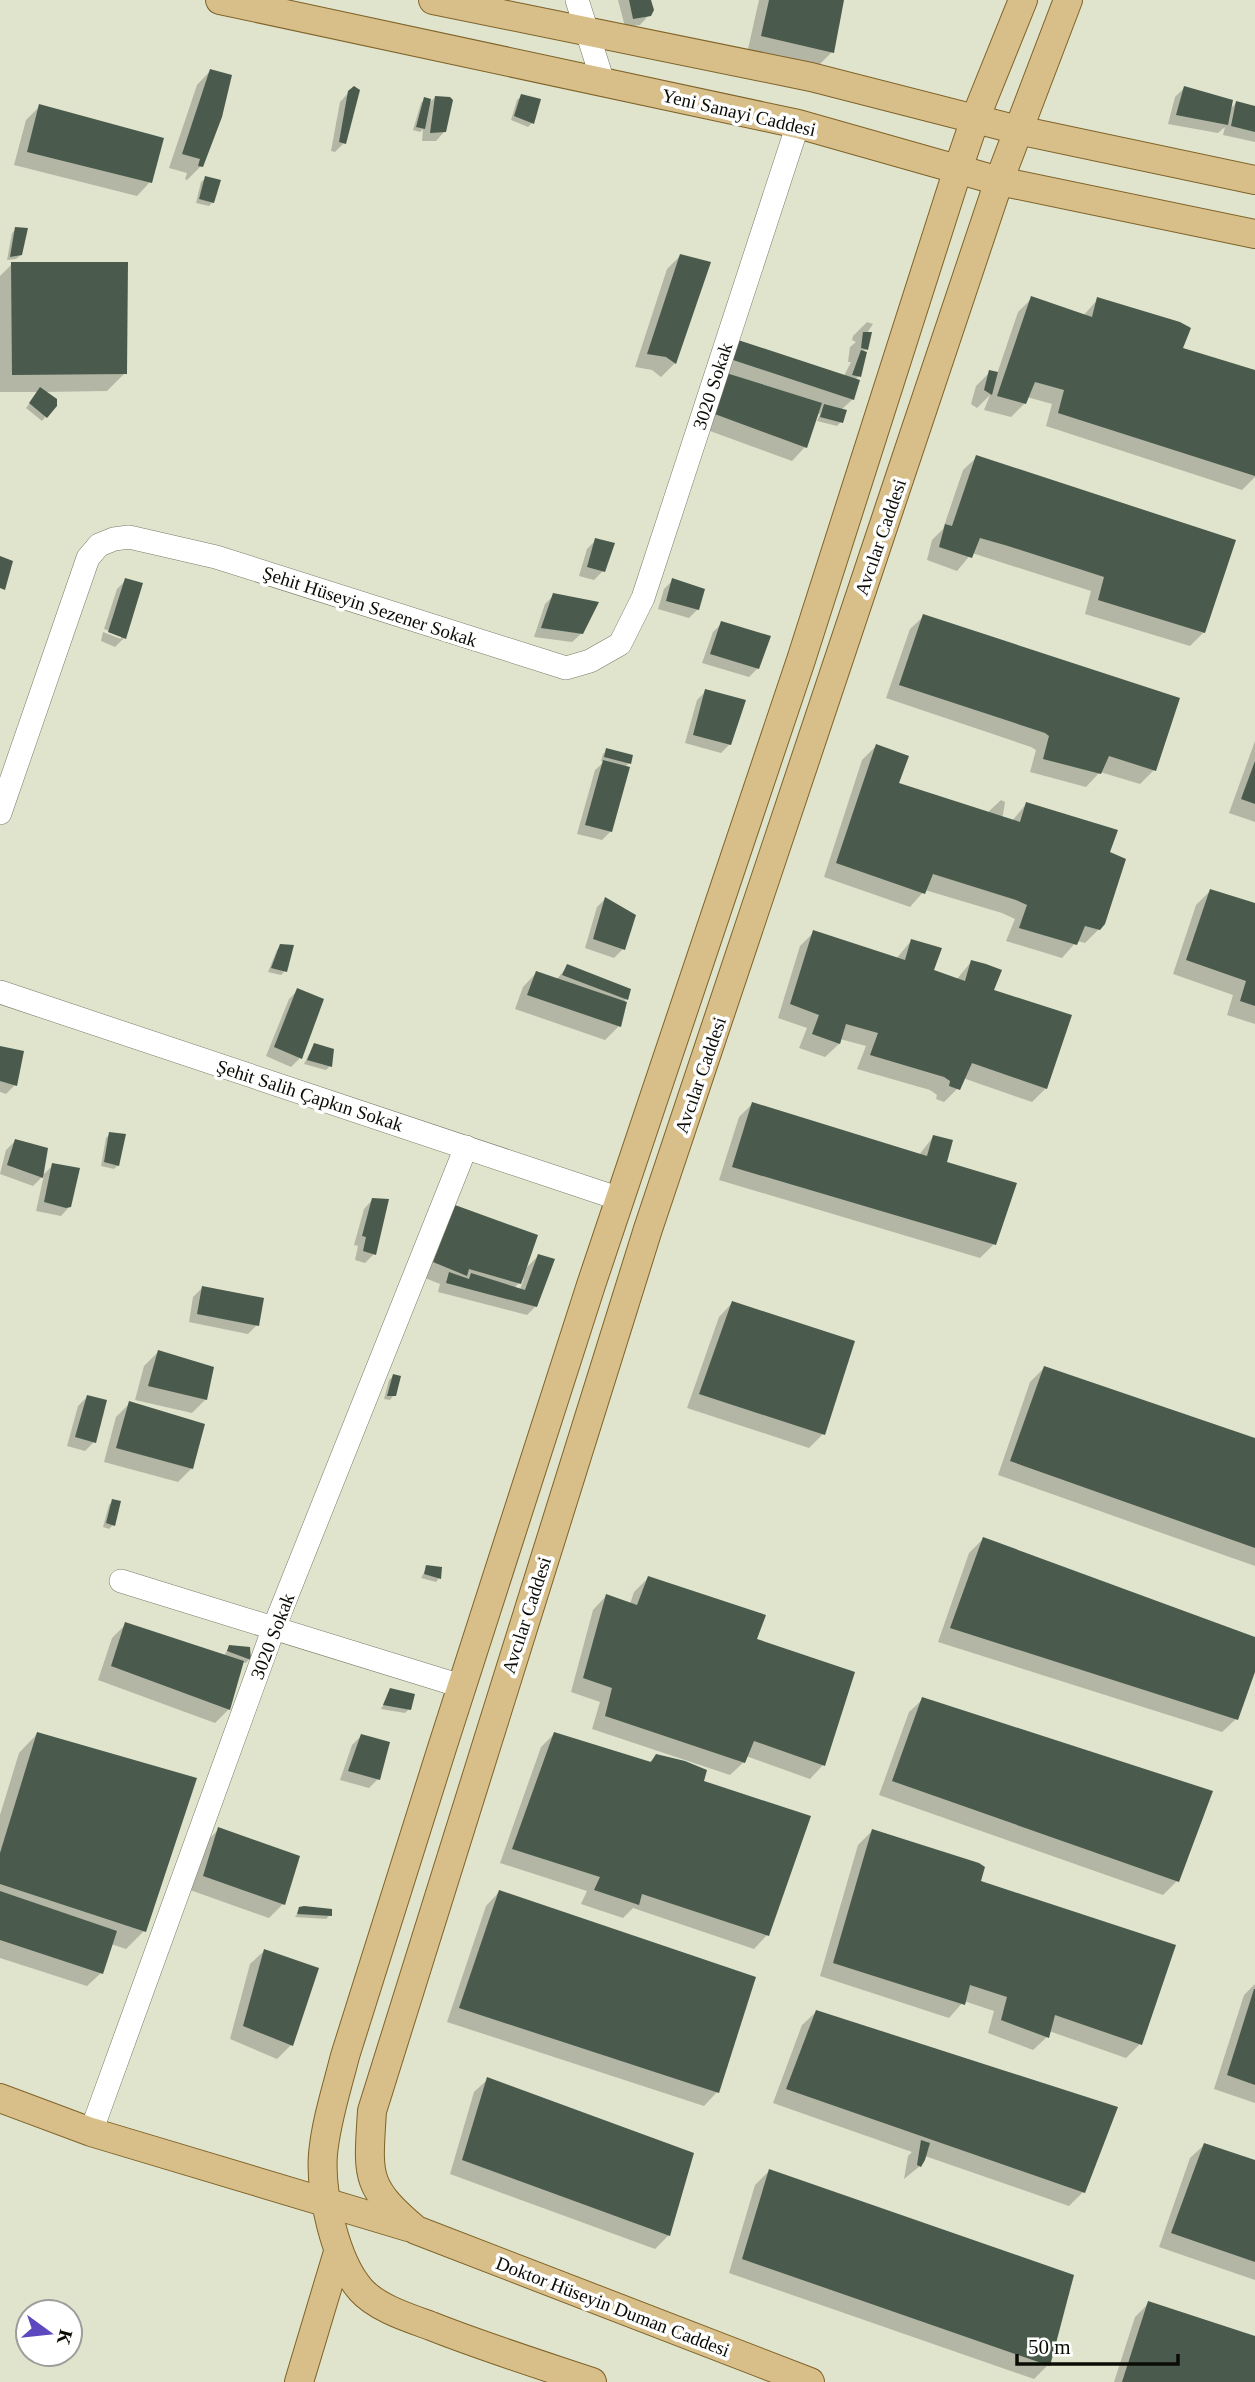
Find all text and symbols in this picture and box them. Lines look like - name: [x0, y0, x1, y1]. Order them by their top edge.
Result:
- street label: Yeni Sanayi Caddesi: [660, 85, 818, 140]
- street label: 3020 Sokak: [689, 340, 737, 432]
- street label: Avcılar Caddesi: [851, 476, 910, 598]
- street label: Şehit Hüseyin Sezener Sokak: [260, 562, 480, 651]
- street label: Avcılar Caddesi: [671, 1014, 730, 1136]
- street label: Şehit Salih Çapkın Sokak: [214, 1055, 406, 1136]
- street label: Avcılar Caddesi: [498, 1554, 555, 1676]
- street label: 3020 Sokak: [246, 1590, 299, 1682]
- street label: Doktor Hüseyin Duman Caddesi: [493, 2252, 733, 2361]
- north arrow: [14, 2298, 84, 2368]
- scale bar: [1017, 2322, 1178, 2366]
- text: K: [53, 2327, 77, 2347]
- text: 50 m: [1028, 2335, 1071, 2359]

